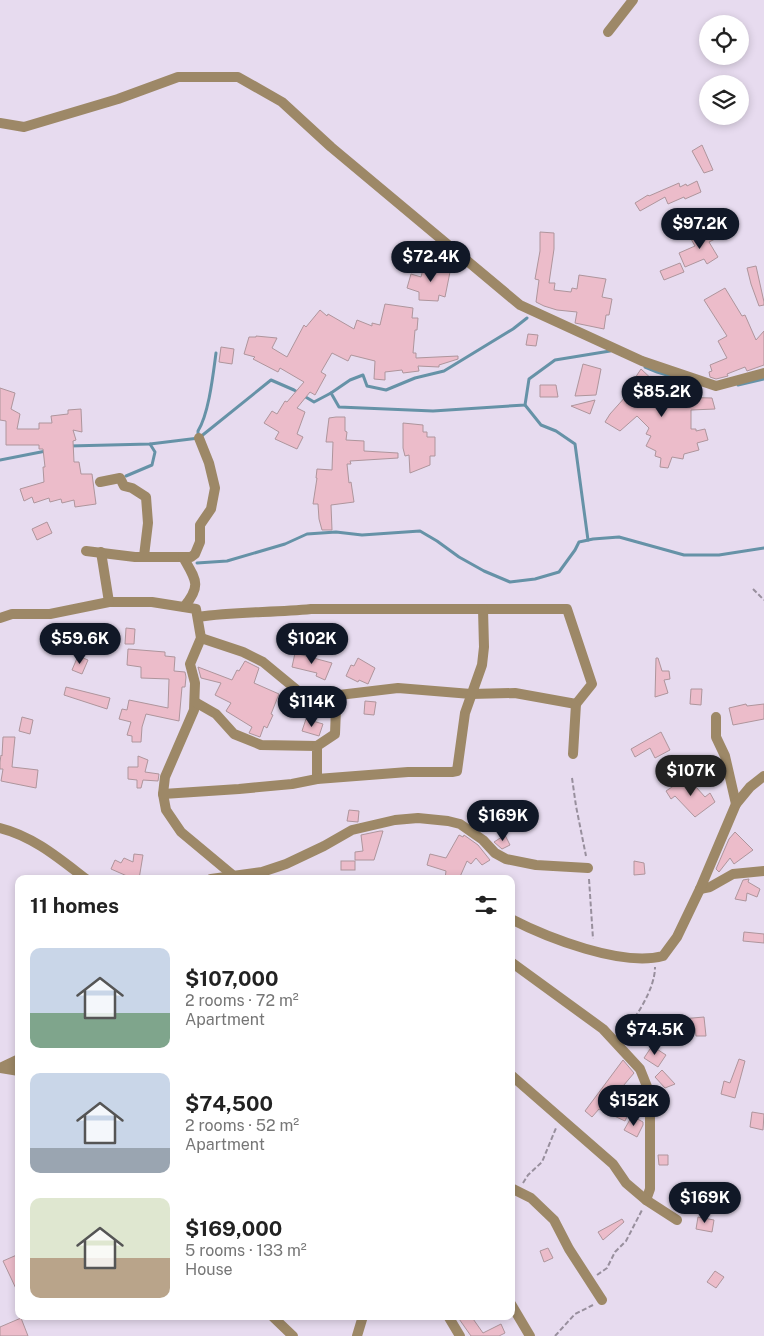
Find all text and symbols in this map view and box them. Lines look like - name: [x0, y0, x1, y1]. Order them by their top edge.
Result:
- map controls: [699, 15, 749, 125]
- button: locate: [699, 15, 749, 65]
- button: layers: [699, 75, 749, 125]
- pin: $97.2K: [659, 208, 741, 250]
- text: $97.2K: [672, 214, 728, 233]
- pin: $72.4K: [390, 240, 472, 283]
- text: $72.4K: [402, 247, 460, 266]
- pin: $85.2K: [621, 376, 703, 418]
- text: $85.2K: [633, 382, 691, 401]
- pin: $59.6K: [39, 622, 121, 665]
- pin: $102K: [277, 622, 347, 665]
- text: $59.6K: [51, 629, 109, 648]
- text: $102K: [287, 629, 337, 648]
- pin: $114K: [277, 686, 347, 728]
- text: $114K: [289, 692, 335, 711]
- pin: $107K: [656, 754, 726, 797]
- text: $107K: [666, 761, 716, 780]
- pin: $169K: [468, 800, 538, 842]
- text: $169K: [478, 806, 528, 825]
- icon: filters: [472, 891, 500, 919]
- text: 11 homes: [30, 893, 119, 918]
- text: $107,000: [185, 966, 279, 991]
- icon: home: [70, 968, 130, 1028]
- text: 2 rooms · 72 m²: [185, 991, 299, 1010]
- text: Apartment: [185, 1010, 265, 1029]
- pin: $74.5K: [614, 1014, 696, 1056]
- text: $74.5K: [626, 1020, 684, 1039]
- pin: $152K: [599, 1084, 669, 1127]
- text: $74,500: [185, 1091, 273, 1116]
- text: $152K: [609, 1091, 659, 1110]
- icon: home: [70, 1093, 130, 1153]
- text: 2 rooms · 52 m²: [185, 1116, 299, 1135]
- text: Apartment: [185, 1135, 265, 1154]
- pin: $169K: [670, 1182, 740, 1224]
- text: $169K: [680, 1188, 730, 1207]
- text: $169,000: [185, 1216, 282, 1241]
- icon: home: [70, 1218, 130, 1278]
- text: 5 rooms · 133 m²: [185, 1241, 307, 1260]
- text: House: [185, 1260, 233, 1279]

